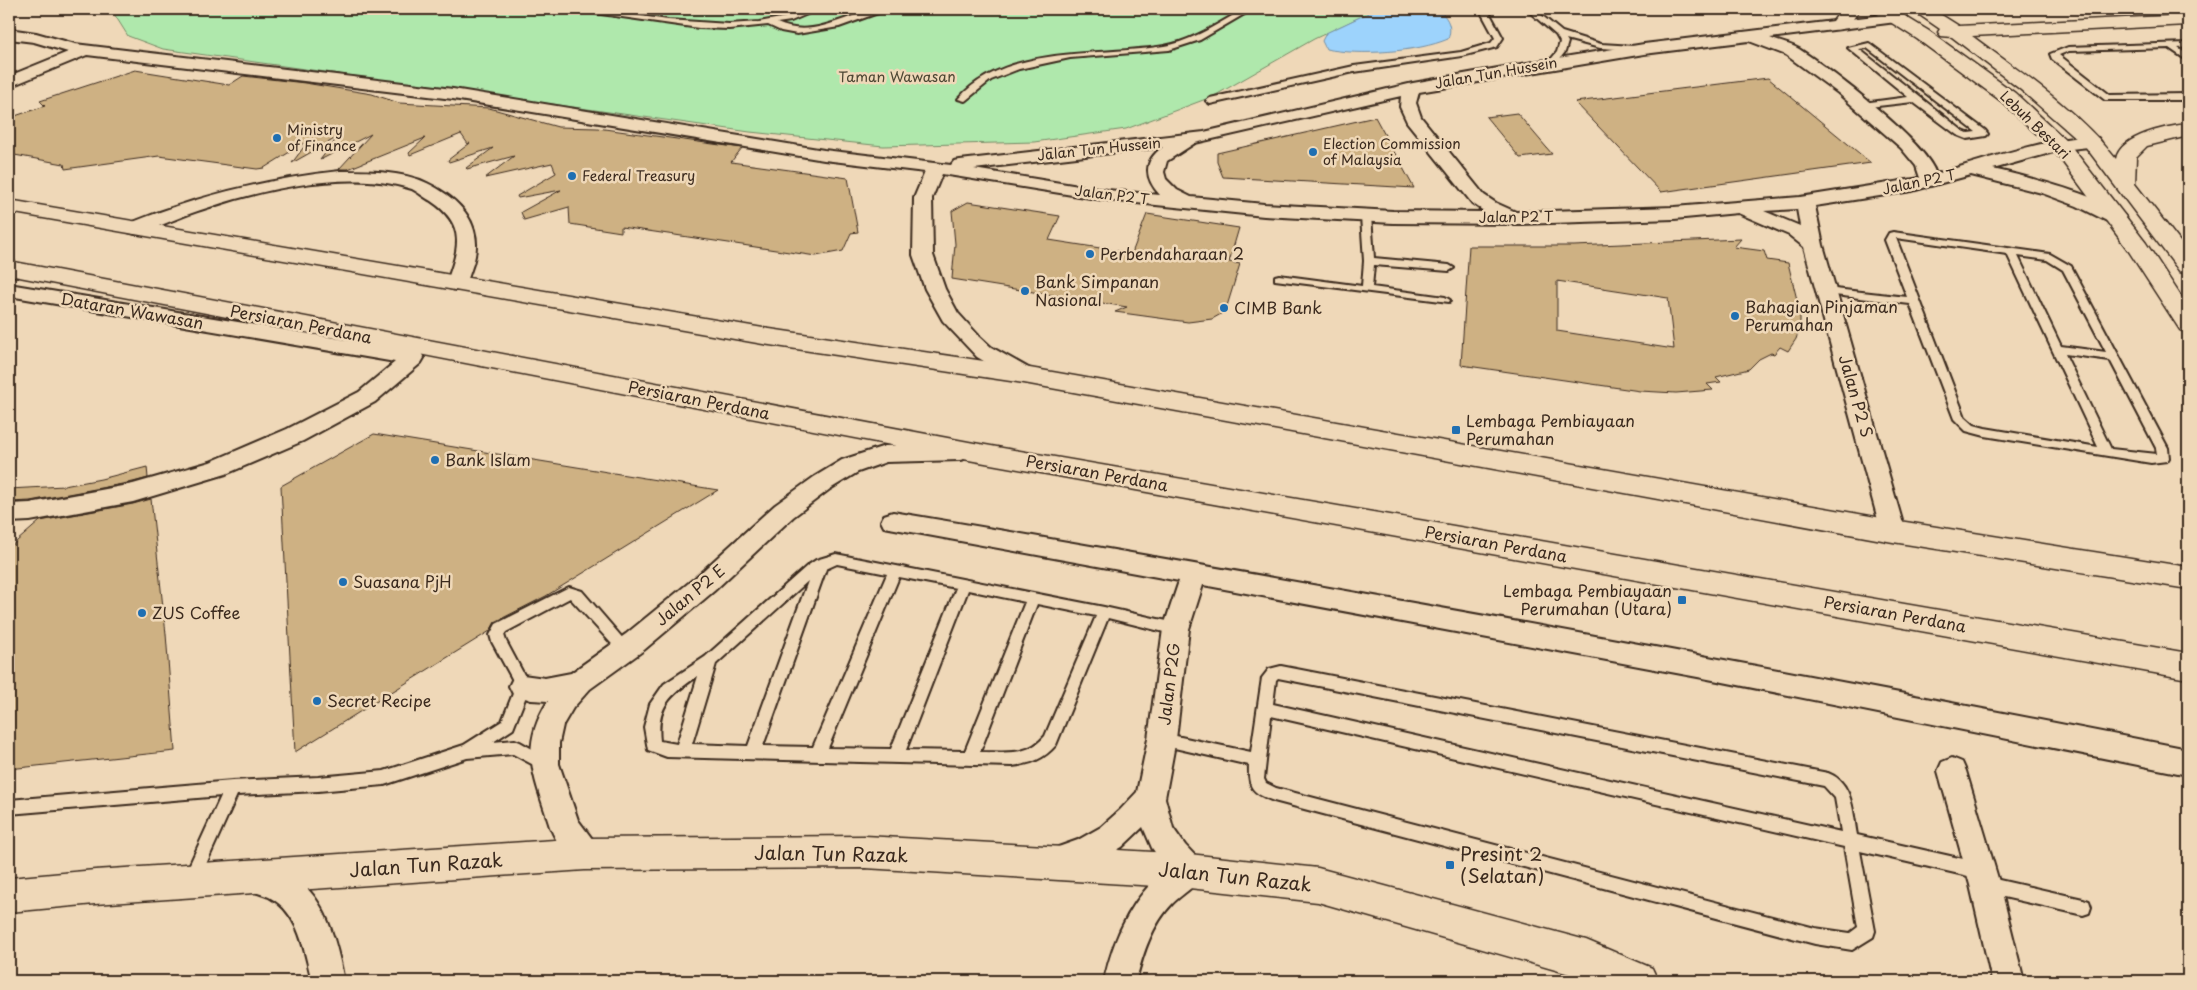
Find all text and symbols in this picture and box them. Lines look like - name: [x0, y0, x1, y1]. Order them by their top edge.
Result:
- street label: Jalan Tun Hussein: [1433, 51, 1559, 94]
- park label: Taman Wawasan: [838, 66, 956, 87]
- street label: Lebuh Bestari: [1995, 86, 2075, 164]
- place label: Ministry of Finance: [287, 119, 357, 156]
- marker: Ministry of Finance: [271, 132, 283, 144]
- street label: Jalan Tun Hussein: [1036, 132, 1162, 165]
- place label: Election Commission of Malaysia: [1323, 133, 1461, 170]
- marker: Election Commission of Malaysia: [1307, 146, 1319, 158]
- street label: Jalan P2 T: [1880, 163, 1958, 200]
- place label: Federal Treasury: [582, 165, 695, 186]
- marker: Federal Treasury: [566, 170, 578, 182]
- street label: Jalan P2 T: [1074, 180, 1151, 210]
- street label: Jalan P2 T: [1478, 205, 1554, 228]
- place label: Perbendaharaan 2: [1100, 241, 1244, 265]
- marker: Perbendaharaan 2: [1084, 248, 1096, 260]
- place label: Bank Simpanan Nasional: [1035, 269, 1159, 311]
- marker: Bank Simpanan Nasional: [1019, 285, 1031, 297]
- street label: Dataran Wawasan: [59, 286, 206, 334]
- place label: Bahagian Pinjaman Perumahan: [1745, 294, 1898, 336]
- place label: CIMB Bank: [1234, 295, 1322, 319]
- street label: Persiaran Perdana: [228, 298, 374, 349]
- marker: CIMB Bank: [1218, 302, 1230, 314]
- marker: Bahagian Pinjaman Perumahan: [1729, 310, 1741, 322]
- street label: Jalan P2 S: [1834, 352, 1880, 440]
- street label: Persiaran Perdana: [626, 374, 772, 425]
- place label: Lembaga Pembiayaan Perumahan: [1466, 408, 1635, 450]
- marker: Lembaga Pembiayaan Perumahan: [1450, 424, 1462, 436]
- place label: Bank Islam: [445, 447, 531, 471]
- street label: Persiaran Perdana: [1024, 448, 1170, 496]
- marker: Bank Islam: [429, 454, 441, 466]
- street label: Persiaran Perdana: [1423, 519, 1569, 567]
- street label: Jalan P2 E: [649, 558, 729, 631]
- place label: Suasana PjH: [353, 569, 452, 593]
- marker: Suasana PjH: [337, 576, 349, 588]
- place label: Lembaga Pembiayaan Perumahan (Utara): [1503, 578, 1672, 620]
- street label: Persiaran Perdana: [1822, 589, 1968, 637]
- marker: Lembaga Pembiayaan Perumahan (Utara): [1676, 594, 1688, 606]
- place label: ZUS Coffee: [152, 600, 240, 624]
- marker: ZUS Coffee: [136, 607, 148, 619]
- street label: Jalan P2G: [1151, 641, 1185, 726]
- place label: Secret Recipe: [327, 688, 431, 712]
- marker: Secret Recipe: [311, 695, 323, 707]
- street label: Jalan Tun Razak: [754, 838, 908, 868]
- place label: Presint 2 (Selatan): [1460, 839, 1544, 889]
- street label: Jalan Tun Razak: [348, 845, 504, 883]
- street label: Jalan Tun Razak: [1157, 854, 1313, 898]
- marker: Presint 2 (Selatan): [1444, 859, 1456, 871]

